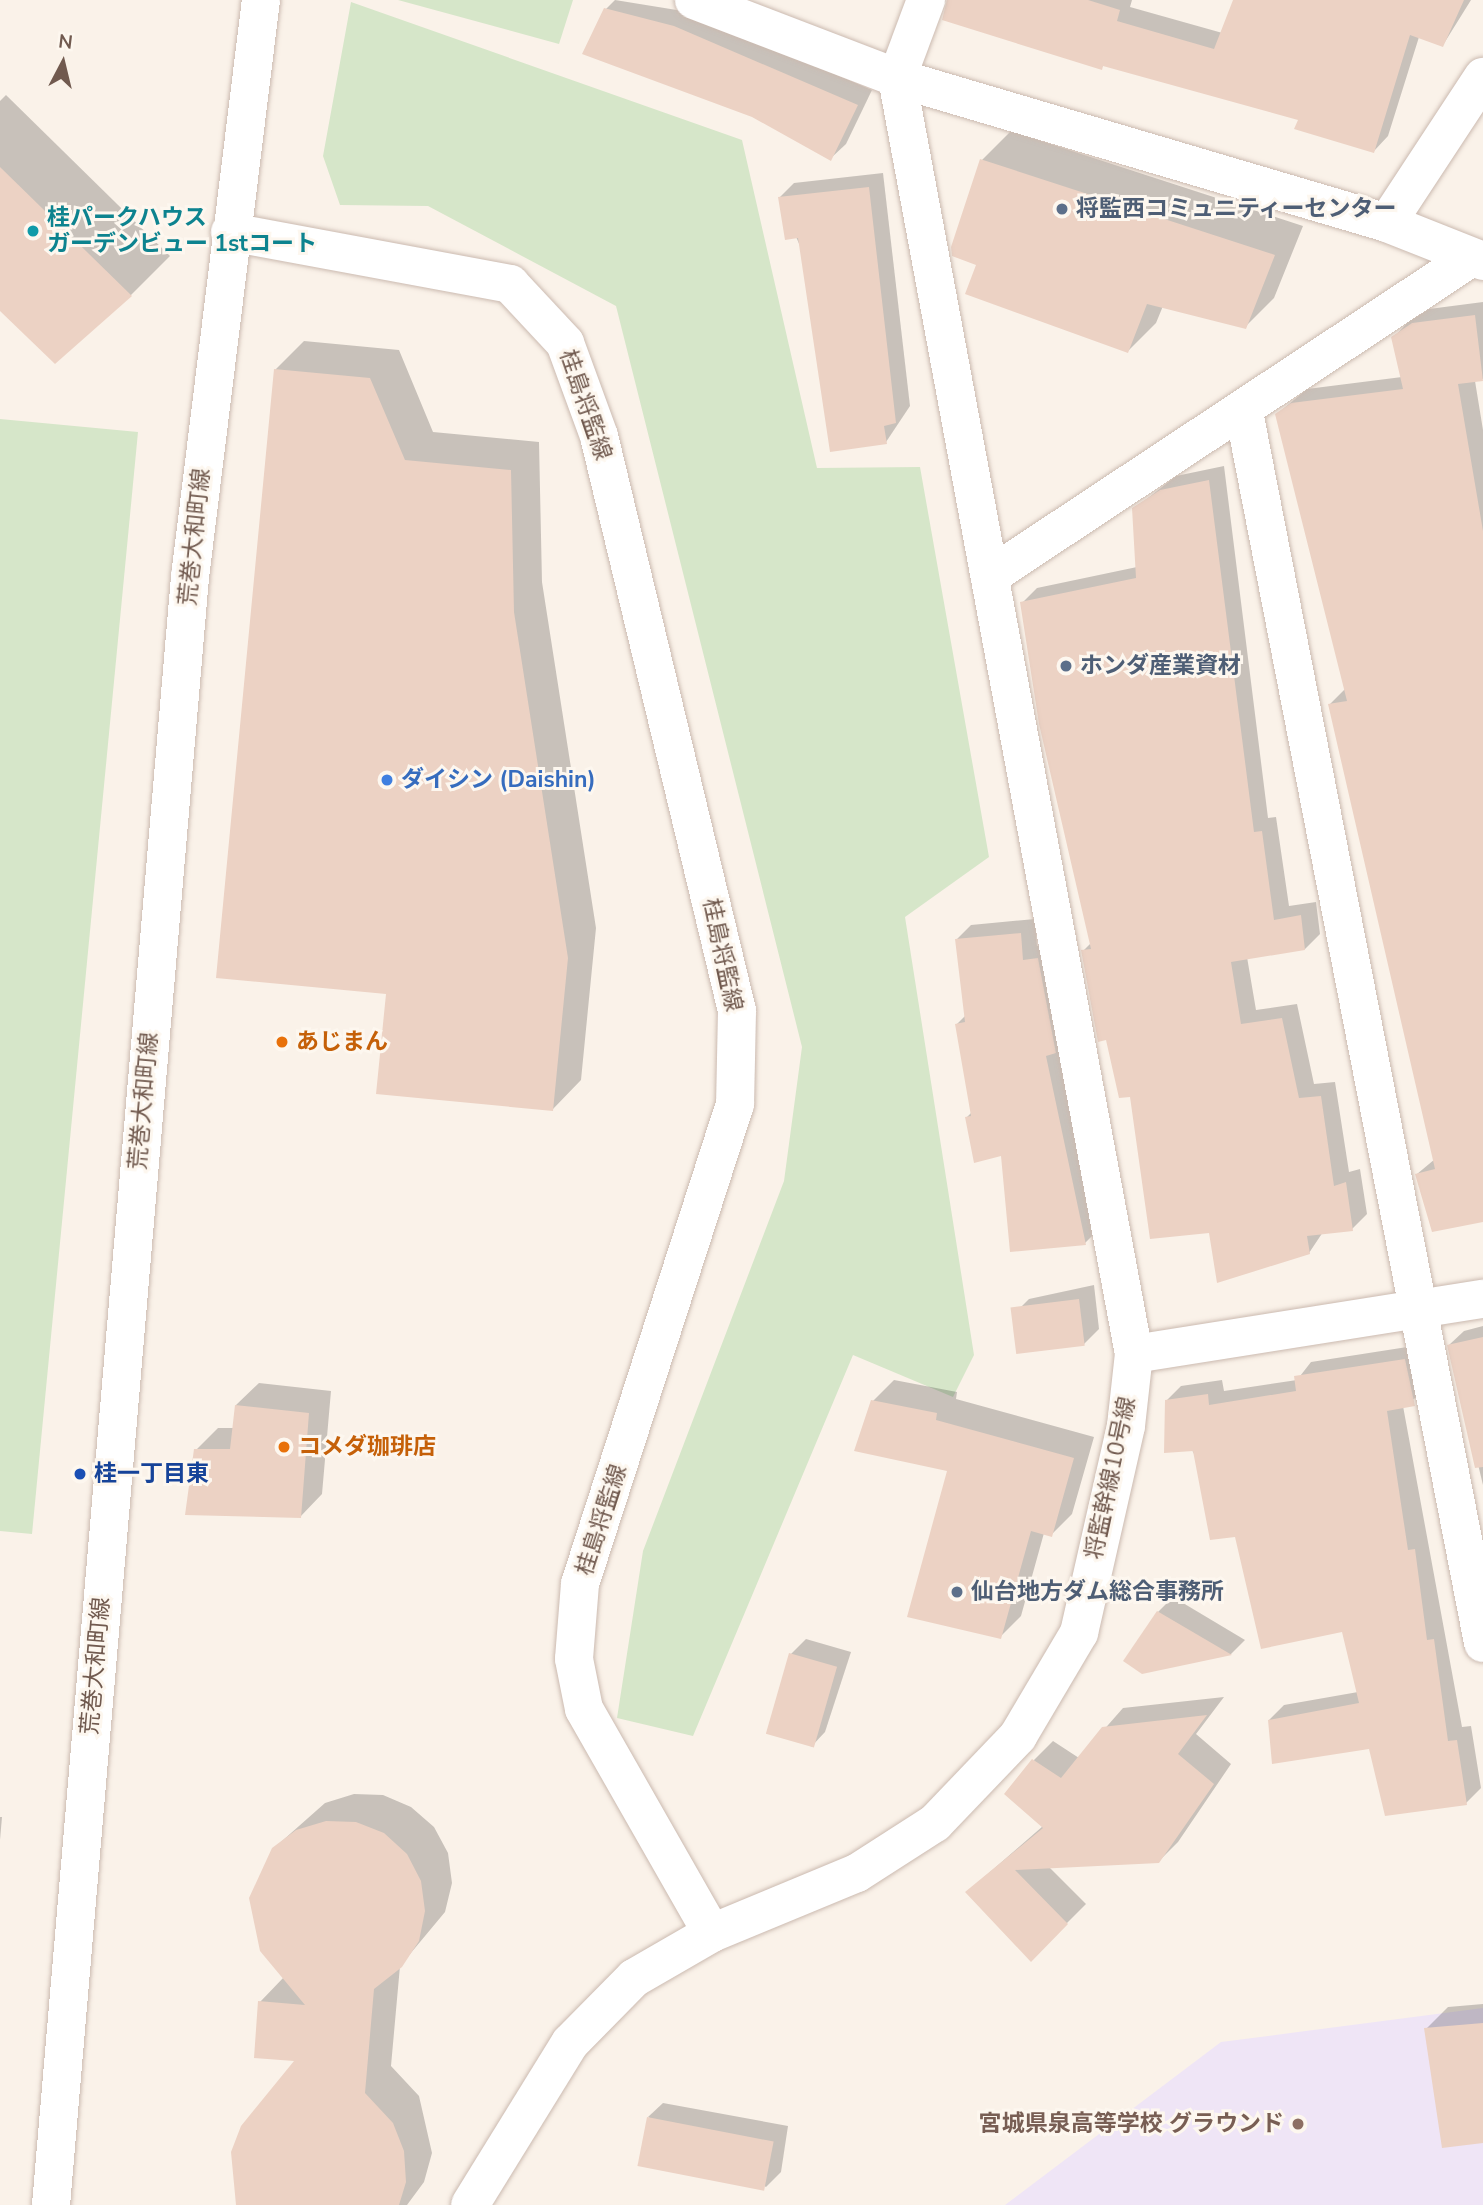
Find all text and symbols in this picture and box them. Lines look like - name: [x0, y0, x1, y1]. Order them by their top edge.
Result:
- north arrow: [28, 28, 98, 98]
- text: N: [57, 28, 74, 56]
- place label: 将監西コミュニティーセンター: [1076, 195, 1398, 223]
- marker: 将監西コミュニティーセンター: [1054, 201, 1070, 217]
- place label: 桂パークハウス ガーデンビュー 1stコート: [47, 204, 317, 258]
- marker: 桂パークハウス ガーデンビュー 1stコート: [25, 223, 41, 239]
- street label: 桂島将監線: [553, 346, 617, 464]
- street label: 荒巻大和町線: [174, 467, 216, 607]
- place label: ホンダ産業資材: [1080, 652, 1241, 680]
- marker: ホンダ産業資材: [1058, 658, 1074, 674]
- place label: ダイシン (Daishin): [401, 766, 596, 794]
- marker: ダイシン (Daishin): [379, 772, 395, 788]
- street label: 桂島将監線: [697, 896, 747, 1014]
- place label: あじまん: [296, 1028, 388, 1056]
- street label: 荒巻大和町線: [124, 1031, 164, 1171]
- marker: あじまん: [274, 1034, 290, 1050]
- street label: 将監幹線10号線: [1080, 1394, 1142, 1562]
- place label: コメダ珈琲店: [298, 1433, 436, 1461]
- marker: コメダ珈琲店: [276, 1439, 292, 1455]
- place label: 桂一丁目東: [94, 1460, 209, 1488]
- street label: 桂島将監線: [571, 1461, 633, 1579]
- marker: 桂一丁目東: [72, 1466, 88, 1482]
- place label: 仙台地方ダム総合事務所: [971, 1578, 1224, 1606]
- marker: 仙台地方ダム総合事務所: [949, 1584, 965, 1600]
- street label: 荒巻大和町線: [76, 1596, 116, 1736]
- place label: 宮城県泉高等学校 グラウンド: [979, 2110, 1284, 2138]
- marker: 宮城県泉高等学校 グラウンド: [1290, 2116, 1306, 2132]

